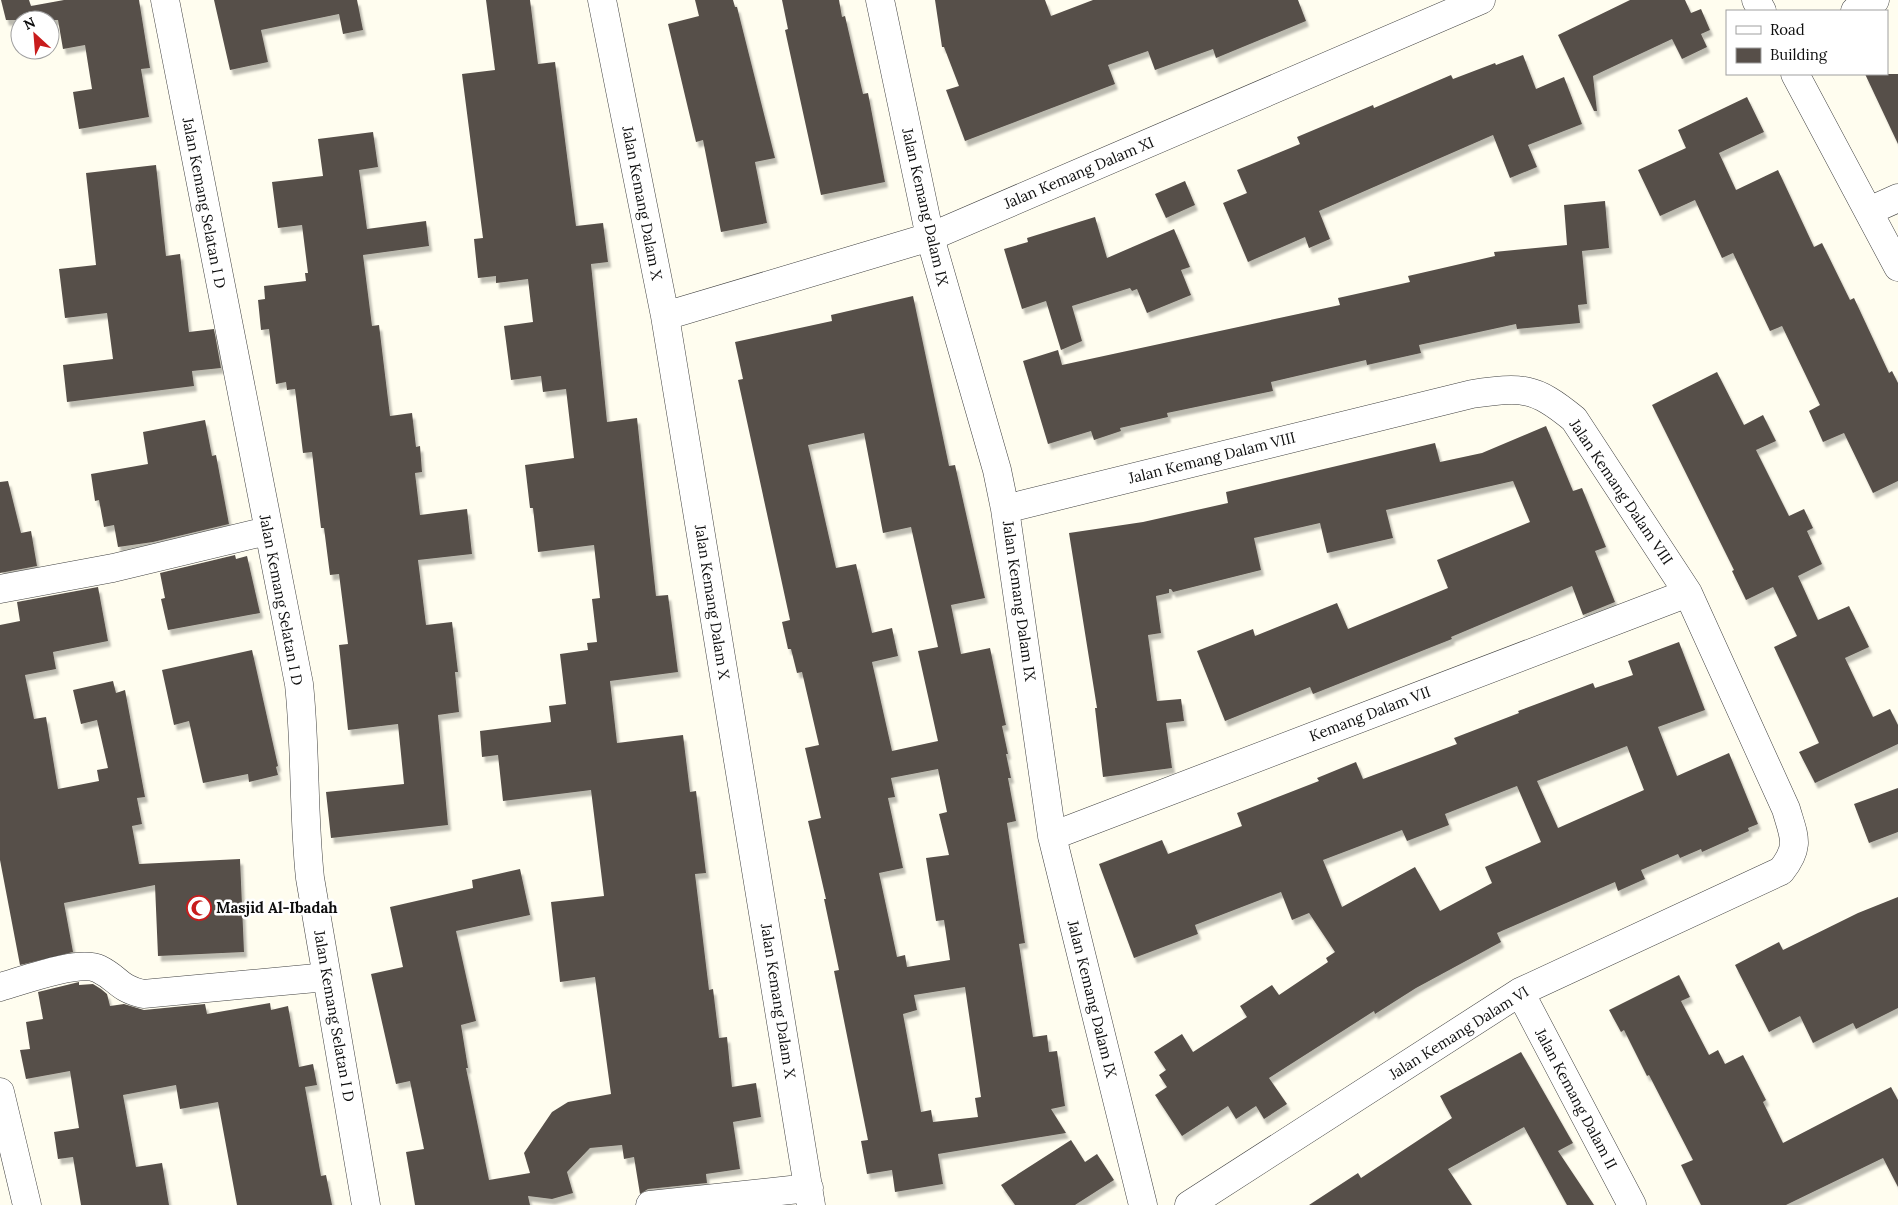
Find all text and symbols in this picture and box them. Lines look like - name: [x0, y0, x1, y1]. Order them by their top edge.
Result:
- north arrow: [10, 10, 60, 60]
- legend: [1726, 10, 1888, 75]
- text: N: [20, 13, 38, 34]
- text: Road: [1770, 20, 1805, 39]
- text: Building: [1770, 45, 1828, 64]
- street label: Jalan Kemang Selatan I D: [178, 115, 230, 290]
- street label: Jalan Kemang Dalam X: [618, 123, 667, 282]
- street label: Jalan Kemang Dalam IX: [898, 125, 953, 288]
- street label: Jalan Kemang Dalam XI: [1000, 132, 1157, 213]
- street label: Jalan Kemang Dalam VIII: [1565, 414, 1677, 568]
- street label: Jalan Kemang Dalam VIII: [1125, 428, 1297, 488]
- street label: Jalan Kemang Selatan I D: [255, 512, 307, 687]
- street label: Jalan Kemang Dalam IX: [999, 519, 1040, 682]
- street label: Jalan Kemang Dalam X: [691, 522, 734, 681]
- street label: Kemang Dalam VII: [1306, 682, 1433, 745]
- mosque icon: Masjid Al-Ibadah: [186, 895, 212, 921]
- place label: Masjid Al-Ibadah: [216, 898, 338, 917]
- street label: Jalan Kemang Dalam IX: [1064, 917, 1121, 1080]
- street label: Jalan Kemang Dalam X: [757, 921, 800, 1080]
- street label: Jalan Kemang Selatan I D: [310, 928, 359, 1103]
- street label: Jalan Kemang Dalam VI: [1384, 982, 1532, 1084]
- street label: Jalan Kemang Dalam II: [1531, 1024, 1622, 1172]

